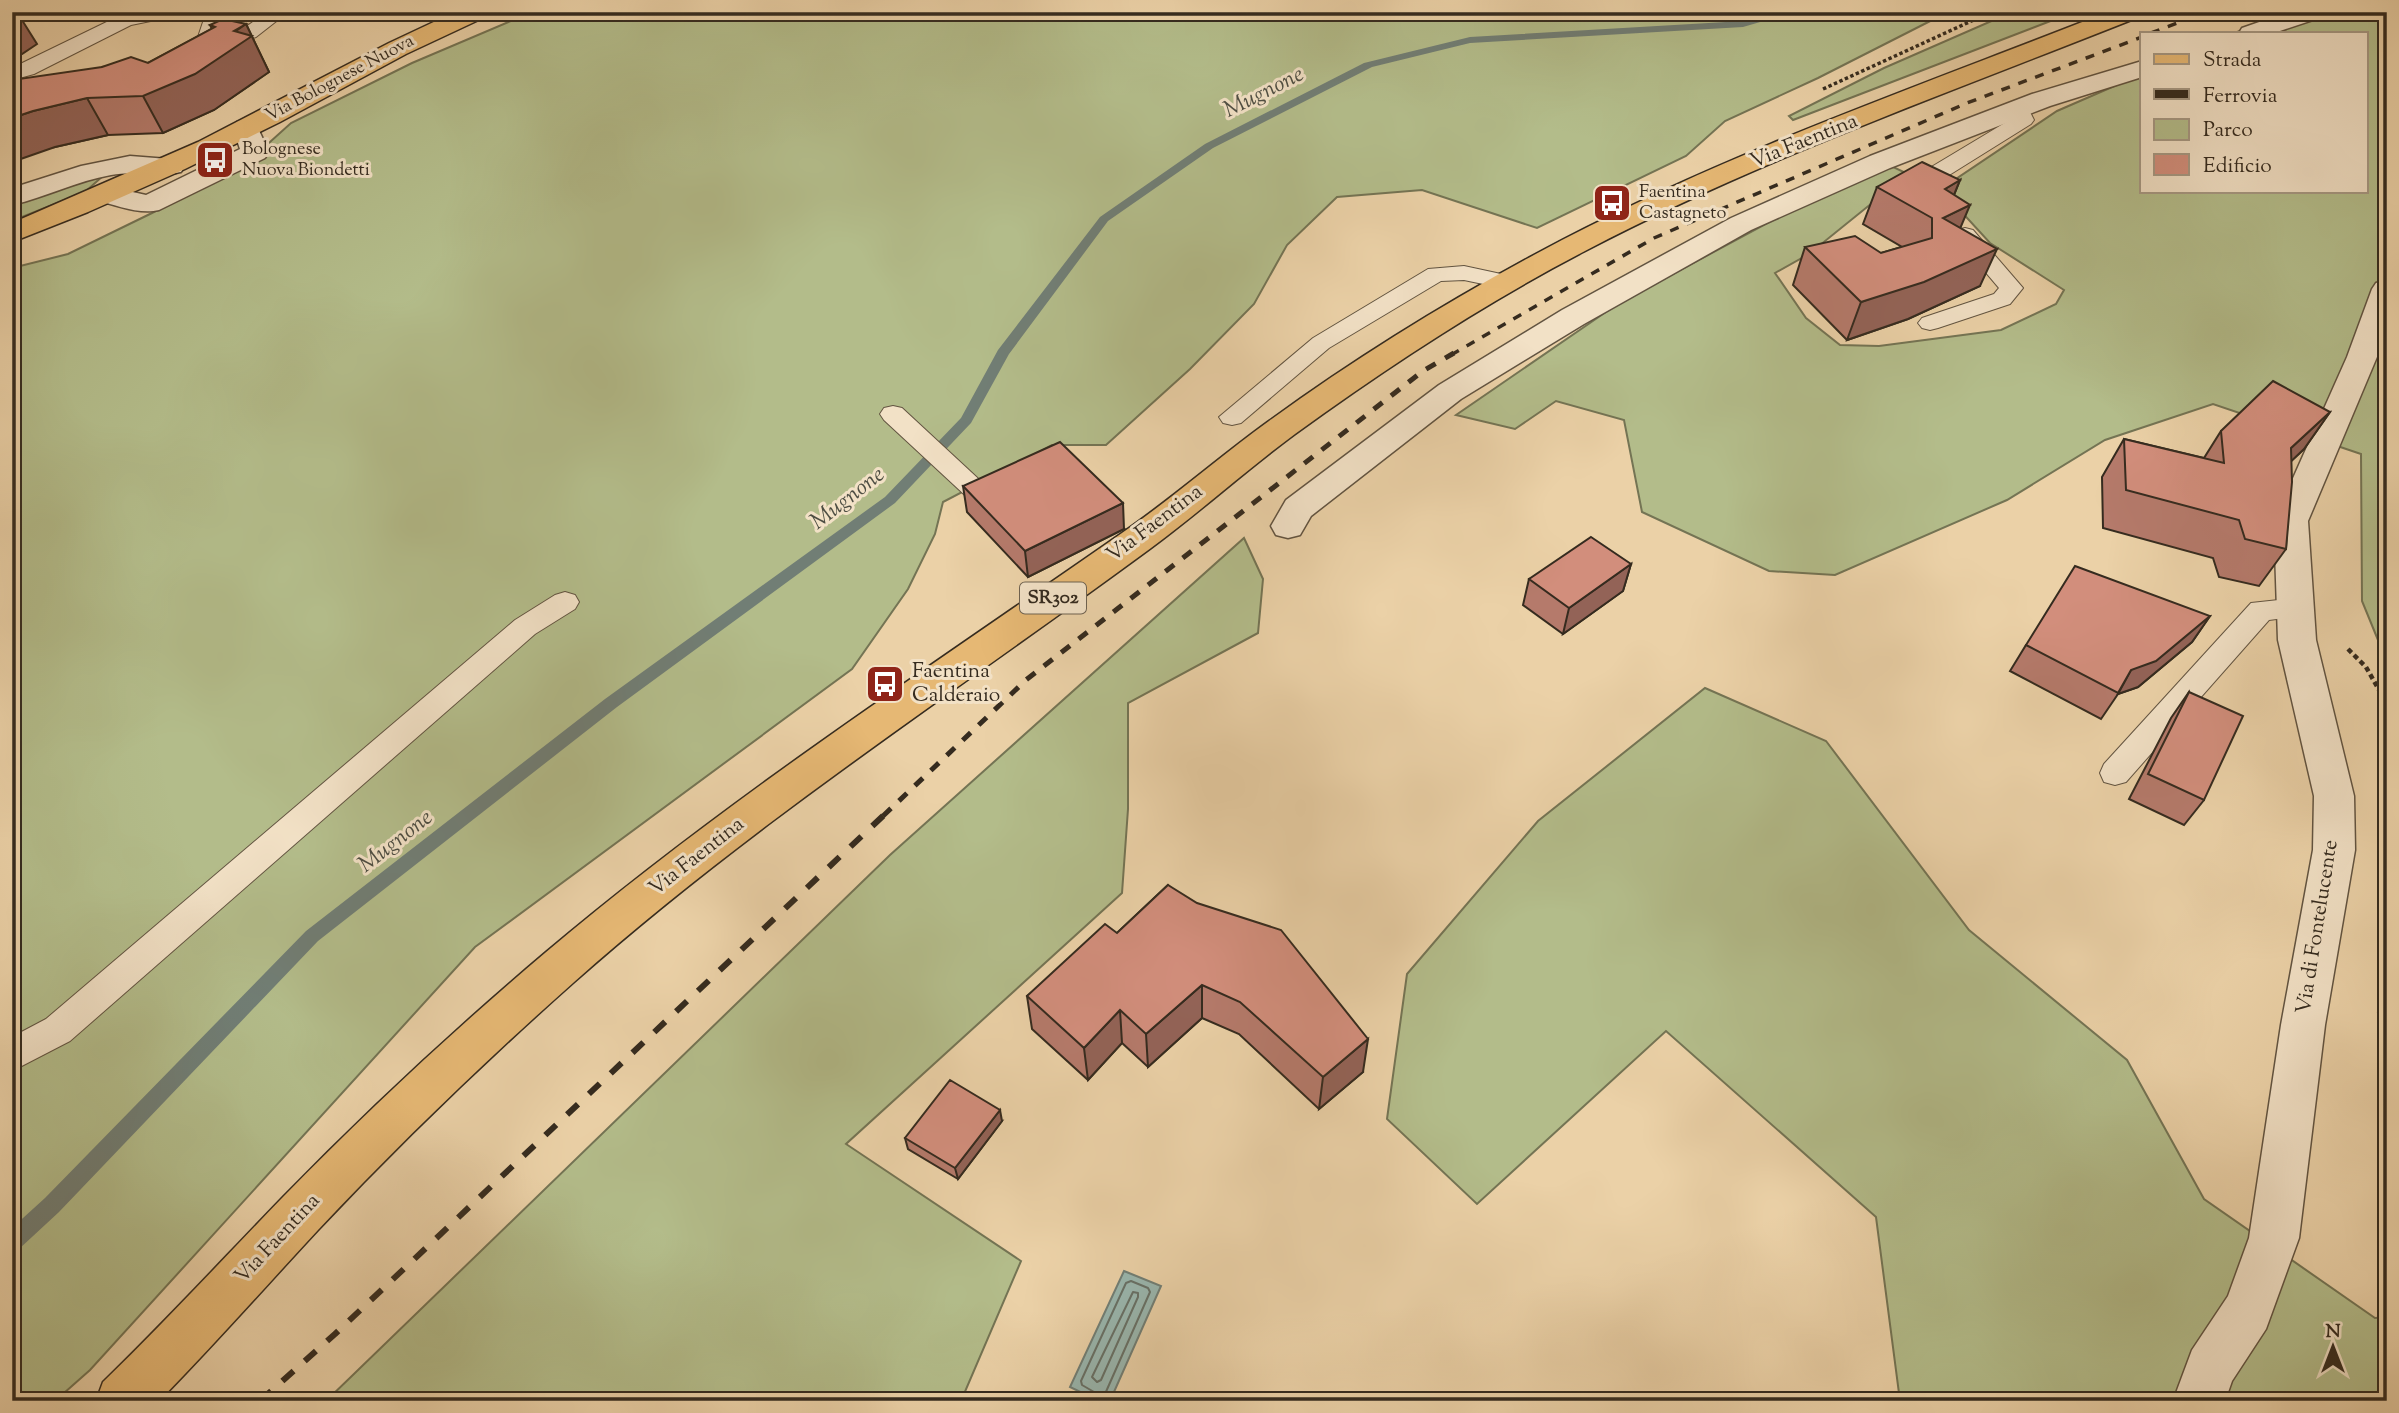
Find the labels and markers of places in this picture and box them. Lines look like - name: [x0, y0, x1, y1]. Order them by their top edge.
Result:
- place label: Bolognese Nuova Biondetti: [242, 137, 370, 184]
- bus stop icon: Bolognese Nuova Biondetti: [194, 139, 236, 181]
- place label: Faentina Castagneto: [1639, 180, 1727, 227]
- bus stop icon: Faentina Castagneto: [1591, 182, 1633, 224]
- place label: Faentina Calderaio: [912, 657, 1000, 711]
- bus stop icon: Faentina Calderaio: [864, 663, 906, 705]

